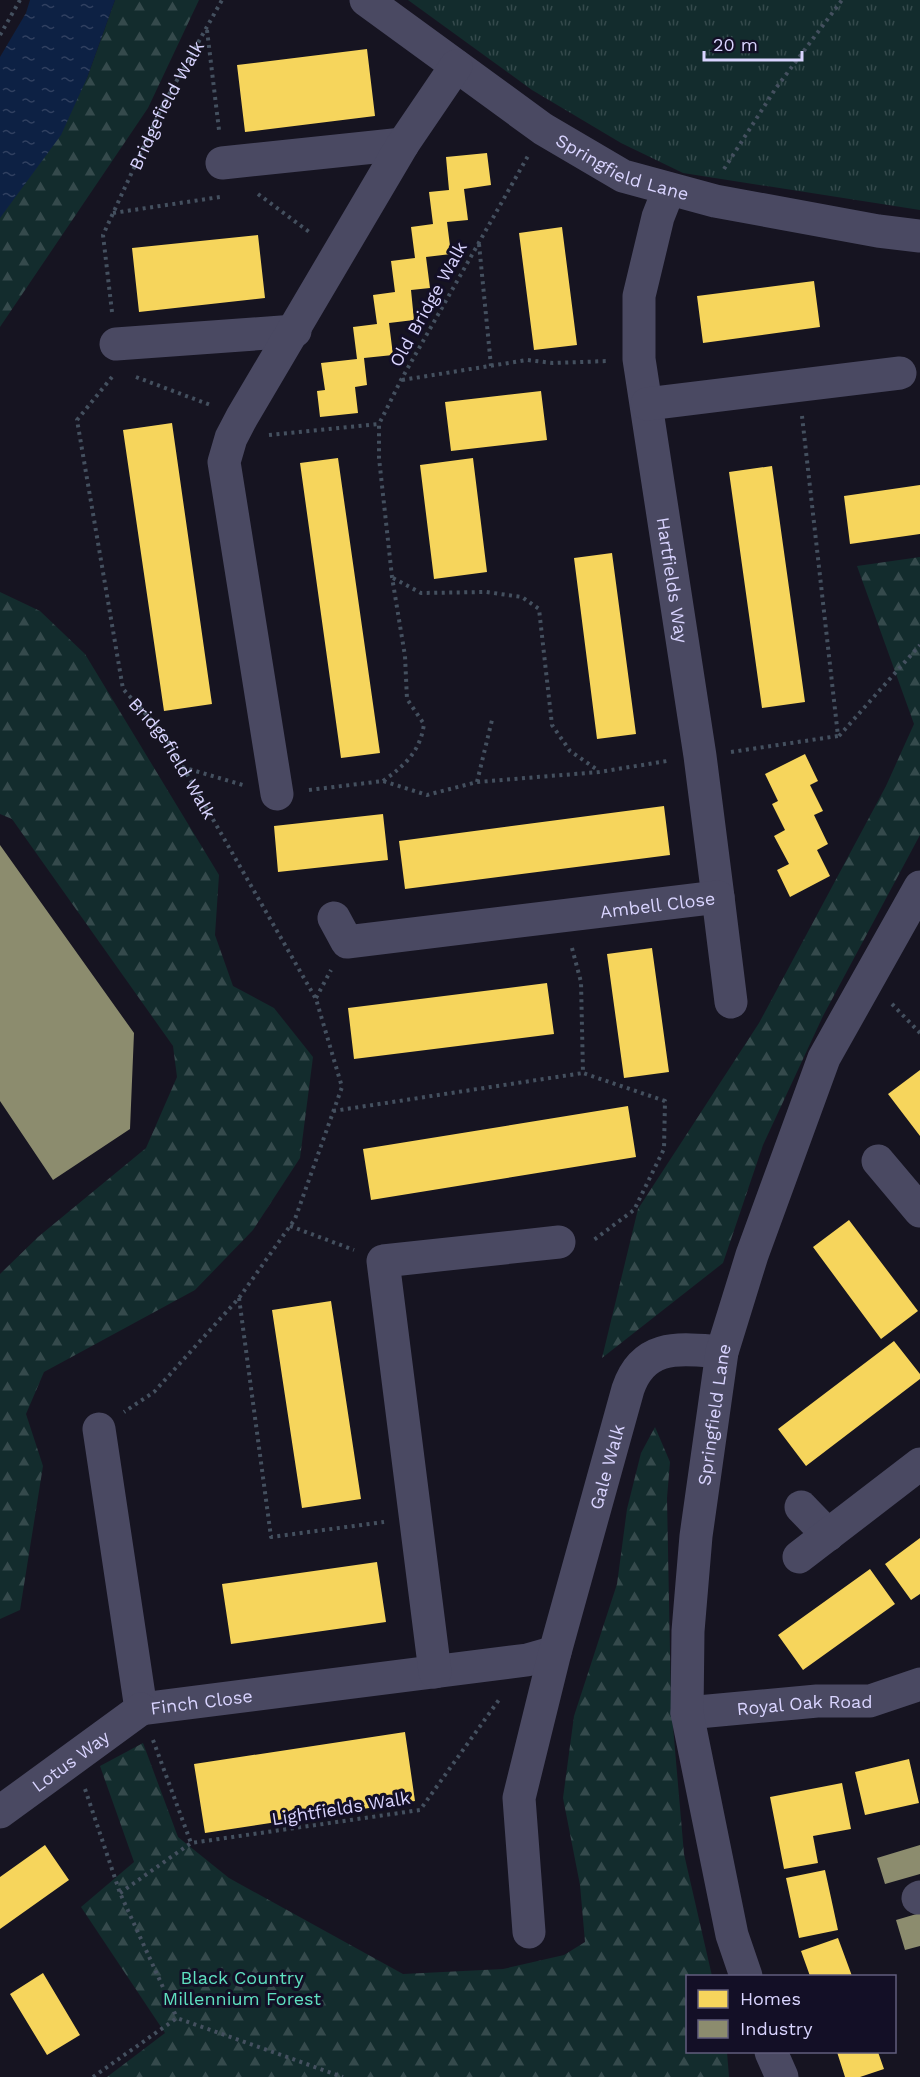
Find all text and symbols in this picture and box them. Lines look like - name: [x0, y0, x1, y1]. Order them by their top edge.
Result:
- scale bar: [704, 24, 802, 62]
- text: 20 m: [713, 34, 758, 55]
- street label: Bridgefield Walk: [124, 37, 208, 173]
- street label: Springfield Lane: [553, 129, 691, 204]
- street label: Old Bridge Walk: [385, 238, 471, 370]
- street label: Hartfields Way: [653, 516, 693, 645]
- street label: Bridgefield Walk: [125, 693, 221, 822]
- street label: Ambell Close: [599, 887, 716, 922]
- street label: Springfield Lane: [693, 1341, 735, 1487]
- street label: Gale Walk: [585, 1422, 628, 1512]
- street label: Finch Close: [149, 1684, 254, 1718]
- street label: Royal Oak Road: [736, 1691, 873, 1719]
- street label: Lotus Way: [27, 1725, 114, 1796]
- street label: Lightfields Walk: [270, 1787, 412, 1829]
- park label: Black Country Millennium Forest: [163, 1967, 322, 2009]
- legend: [686, 1975, 896, 2053]
- text: Homes: [740, 1988, 801, 2009]
- text: Industry: [740, 2018, 813, 2039]

